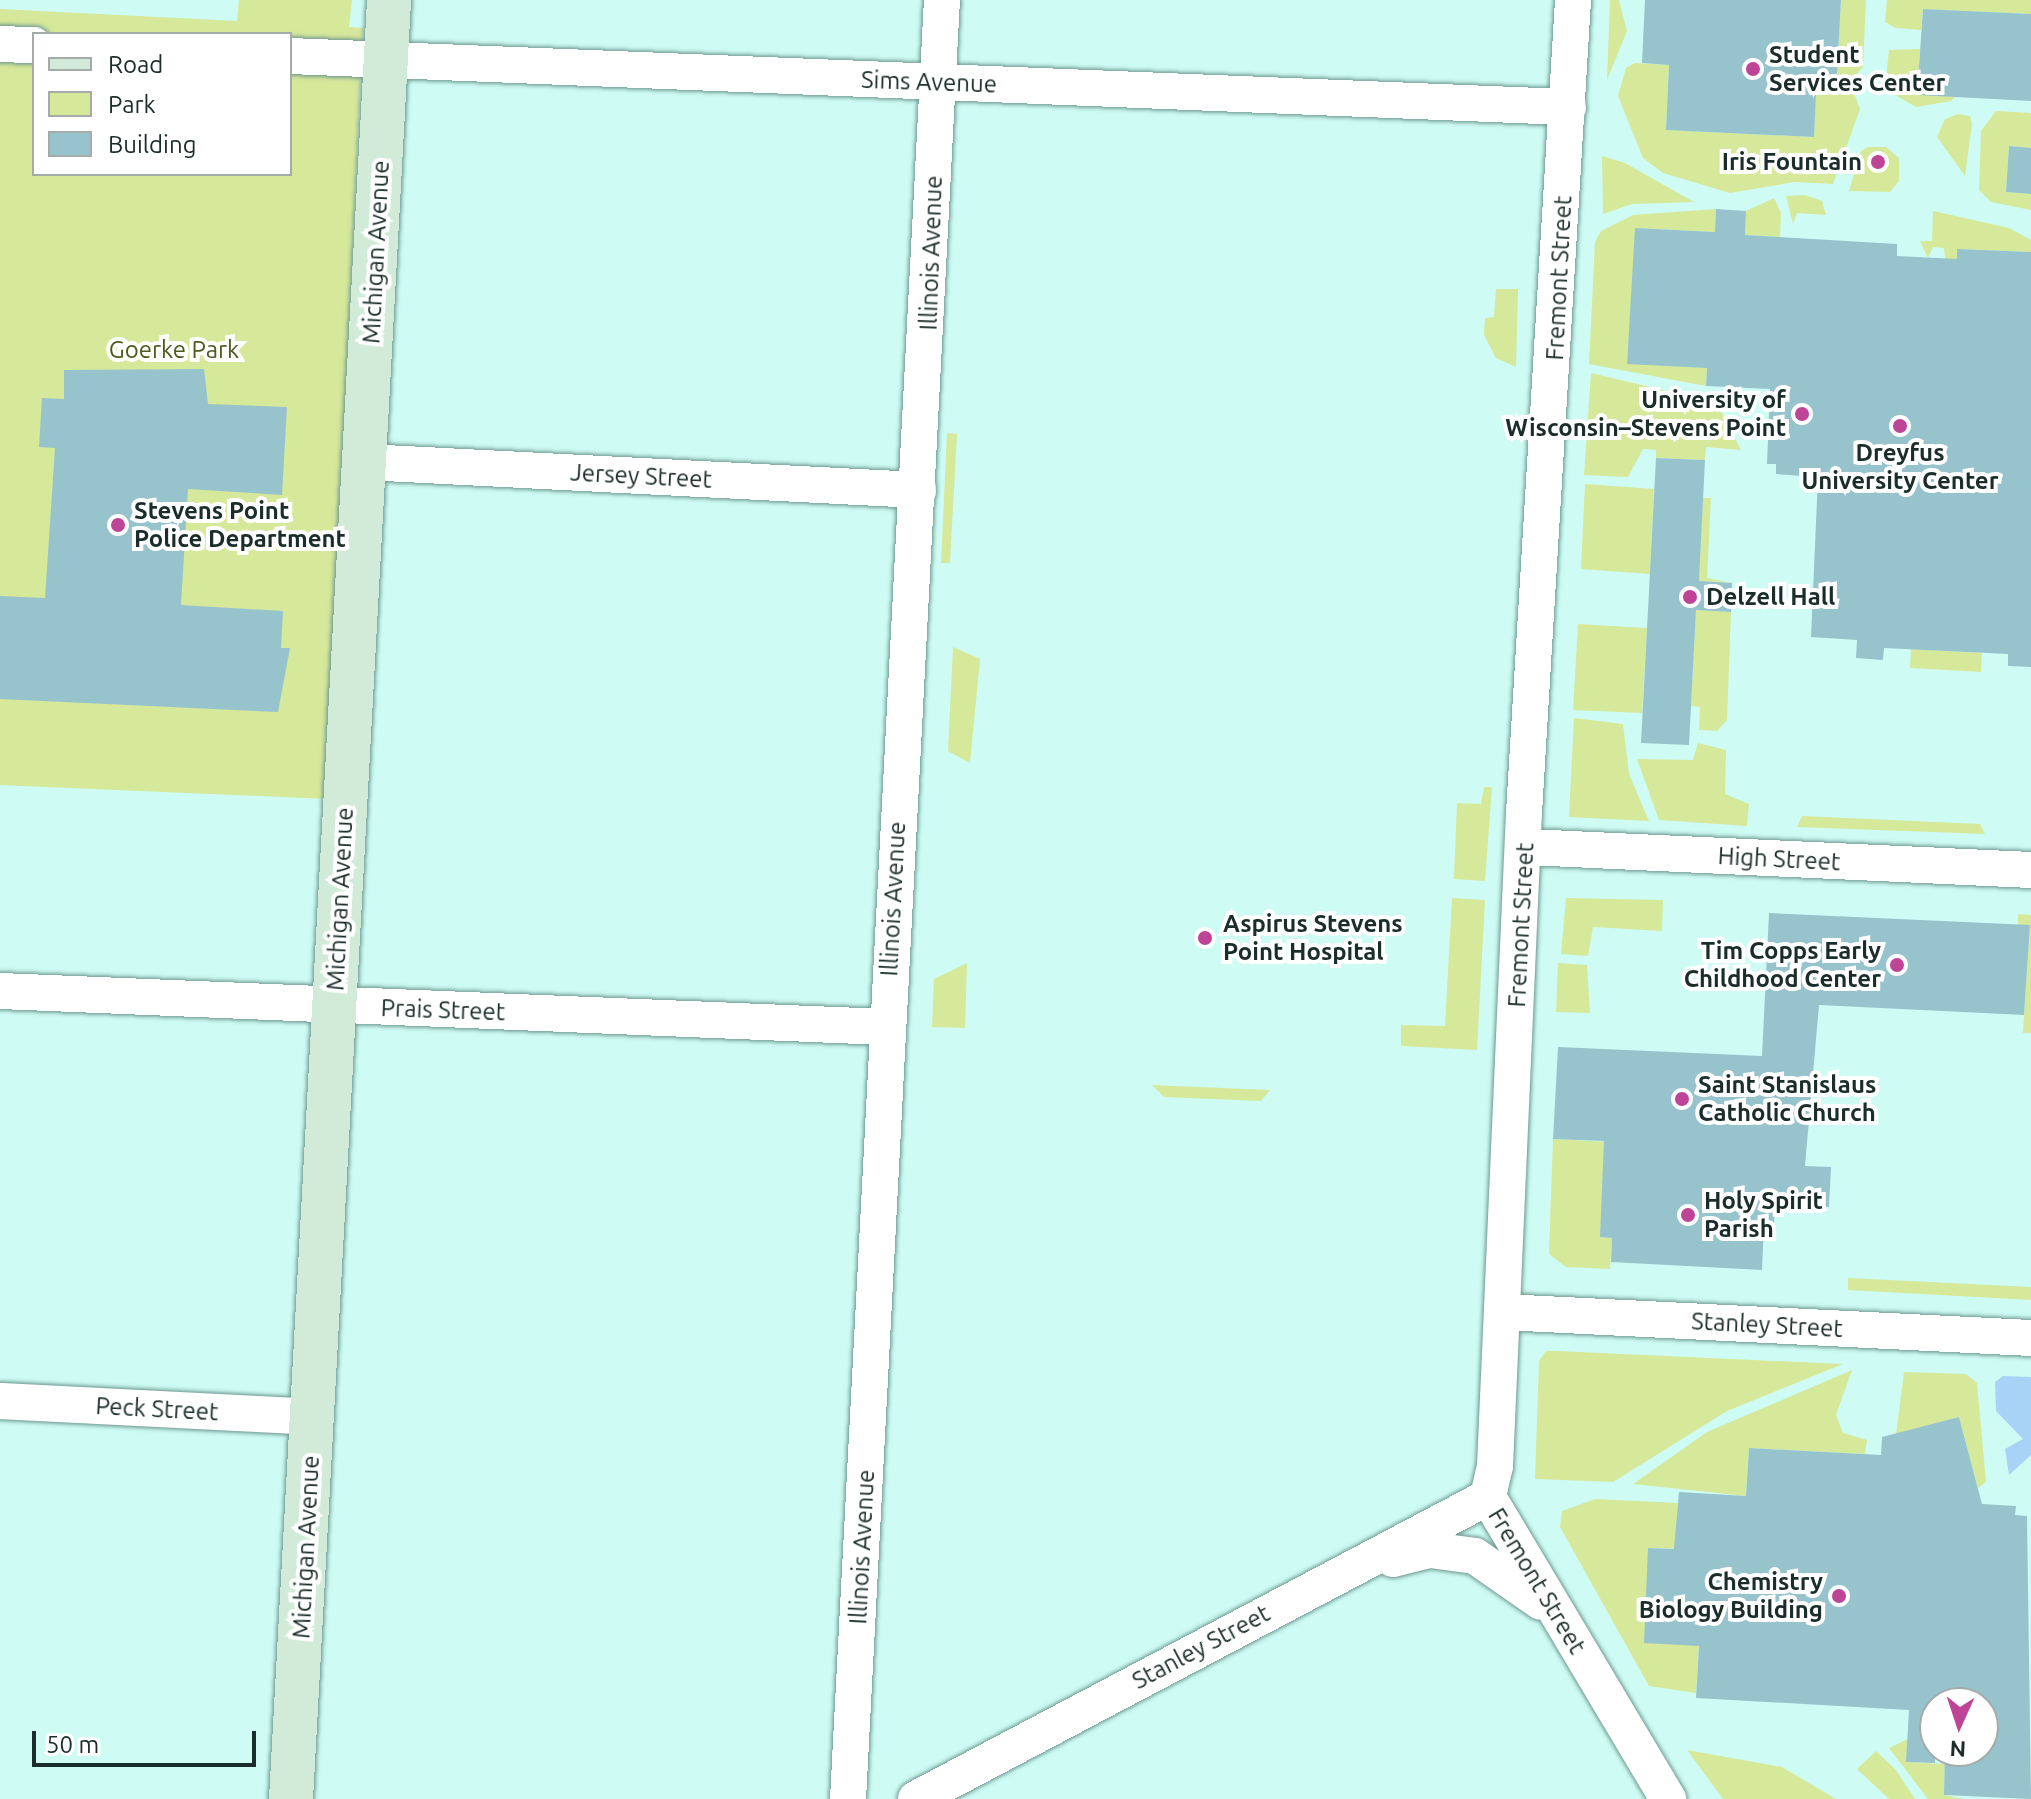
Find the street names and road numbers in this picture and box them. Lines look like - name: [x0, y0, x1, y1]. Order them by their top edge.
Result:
- street label: Sims Avenue: [861, 65, 997, 99]
- street label: Michigan Avenue: [357, 160, 395, 344]
- street label: Illinois Avenue: [914, 175, 948, 331]
- street label: Fremont Street: [1540, 195, 1578, 361]
- street label: Jersey Street: [569, 458, 713, 494]
- street label: Michigan Avenue: [321, 807, 359, 991]
- street label: Illinois Avenue: [875, 821, 911, 977]
- street label: High Street: [1717, 841, 1841, 877]
- street label: Fremont Street: [1502, 842, 1540, 1008]
- street label: Prais Street: [380, 993, 506, 1027]
- street label: Stanley Street: [1691, 1307, 1843, 1343]
- street label: Peck Street: [95, 1391, 219, 1427]
- street label: Michigan Avenue: [287, 1455, 325, 1639]
- street label: Illinois Avenue: [844, 1469, 880, 1625]
- street label: Fremont Street: [1482, 1503, 1592, 1659]
- street label: Stanley Street: [1127, 1599, 1275, 1695]

